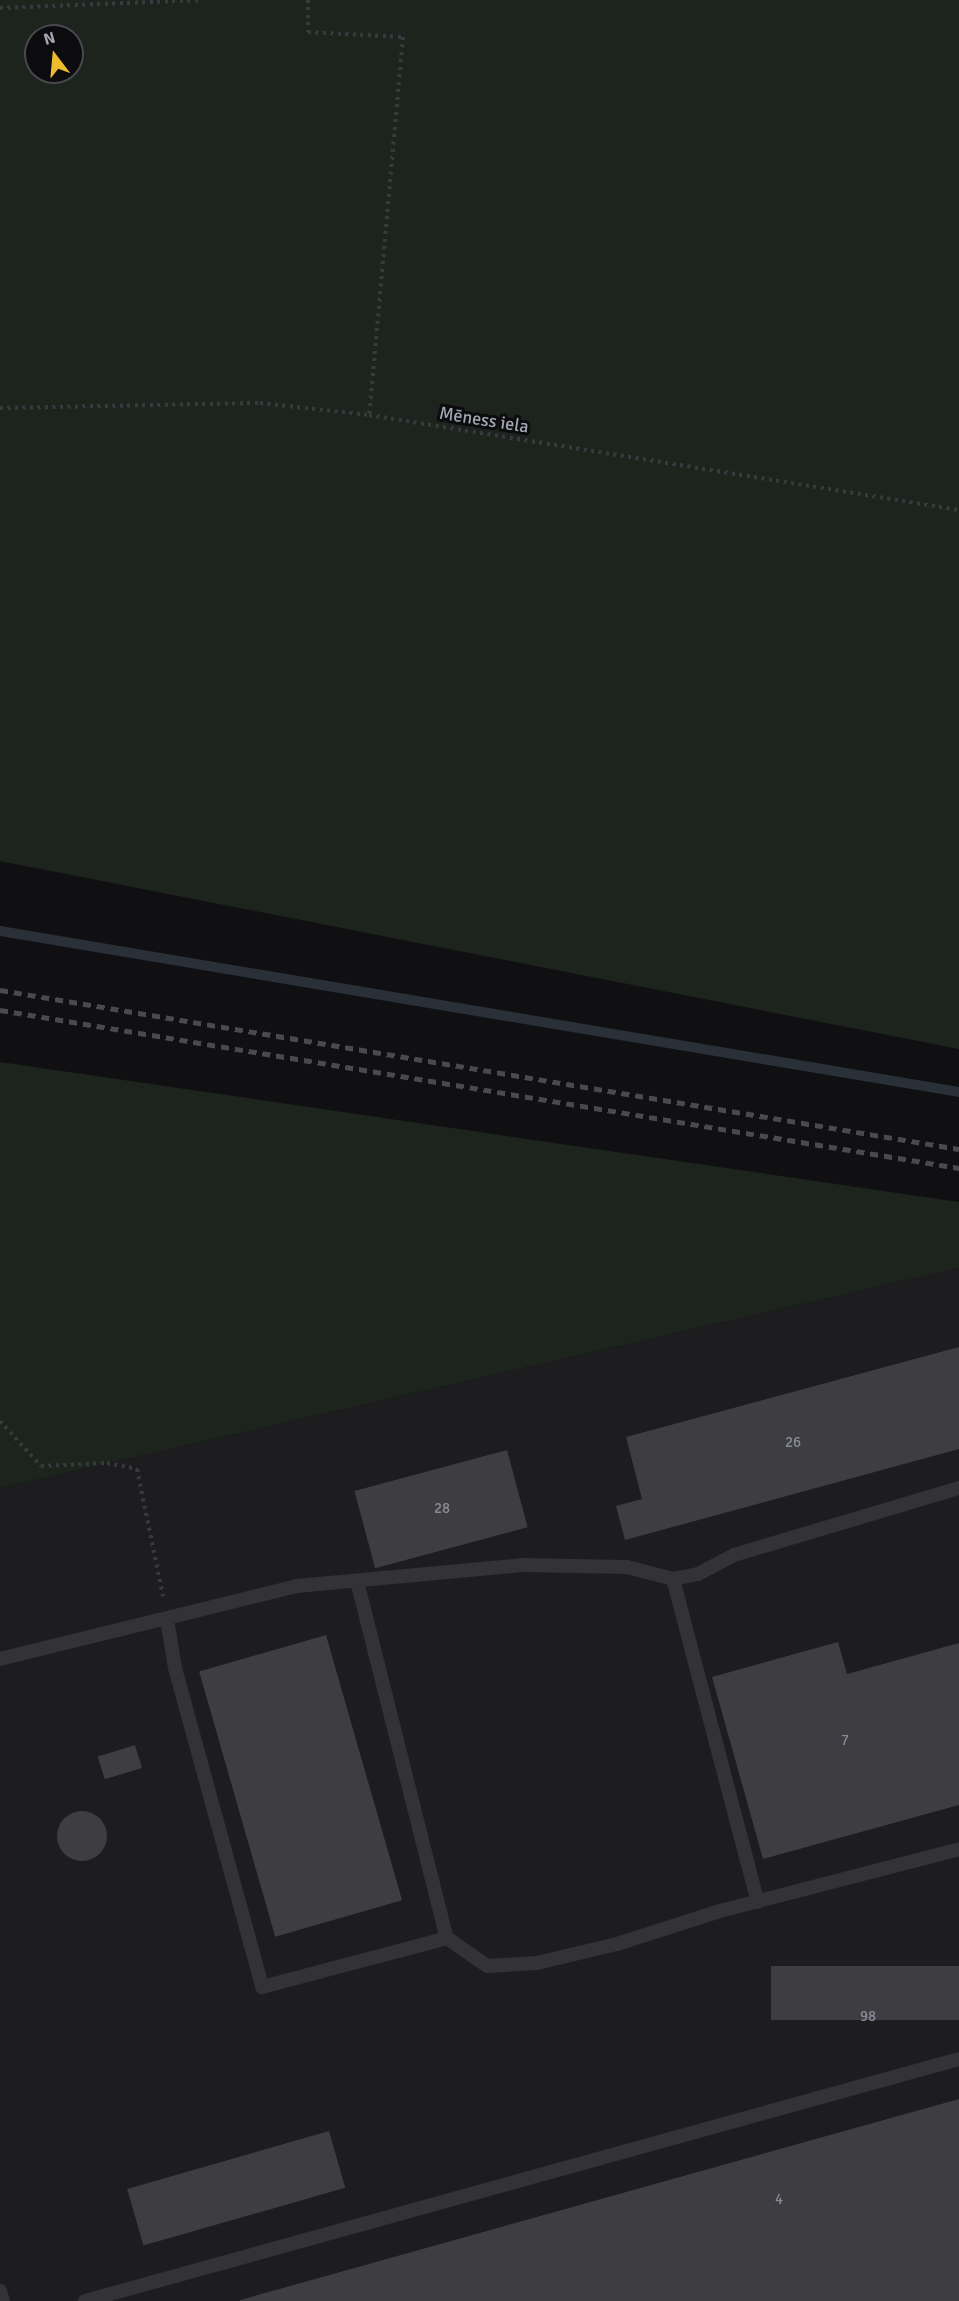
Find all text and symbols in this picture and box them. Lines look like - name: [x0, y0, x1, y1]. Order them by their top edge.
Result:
- north arrow: [24, 24, 84, 84]
- text: N: [41, 27, 58, 50]
- street label: Mēness iela: [438, 402, 530, 438]
- house number: 26: [785, 1434, 801, 1452]
- house number: 28: [434, 1500, 450, 1518]
- house number: 7: [841, 1732, 849, 1750]
- house number: 98: [860, 2008, 876, 2026]
- house number: 4: [775, 2191, 783, 2209]

